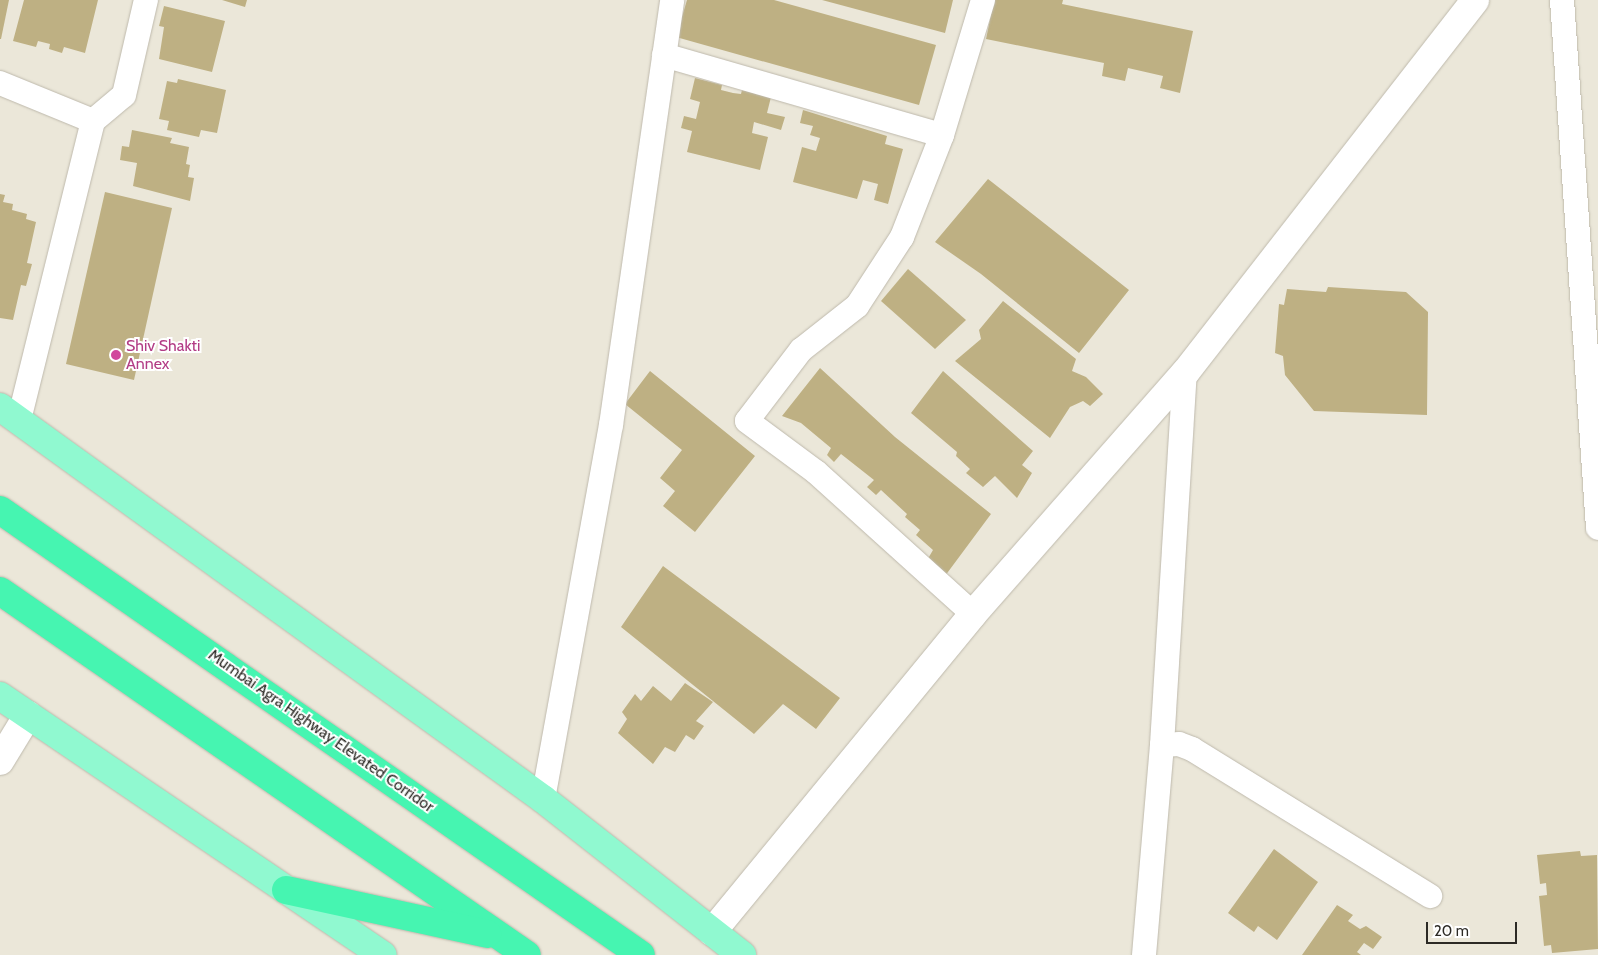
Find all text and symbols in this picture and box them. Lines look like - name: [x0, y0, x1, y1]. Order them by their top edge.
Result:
- place label: Shiv Shakti Annex: [126, 336, 200, 374]
- marker: Shiv Shakti Annex: [110, 349, 122, 361]
- street label: Mumbai Agra Highway Elevated Corridor: [205, 645, 437, 817]
- scale bar: [1428, 912, 1519, 944]
- text: 20 m: [1434, 922, 1469, 940]

